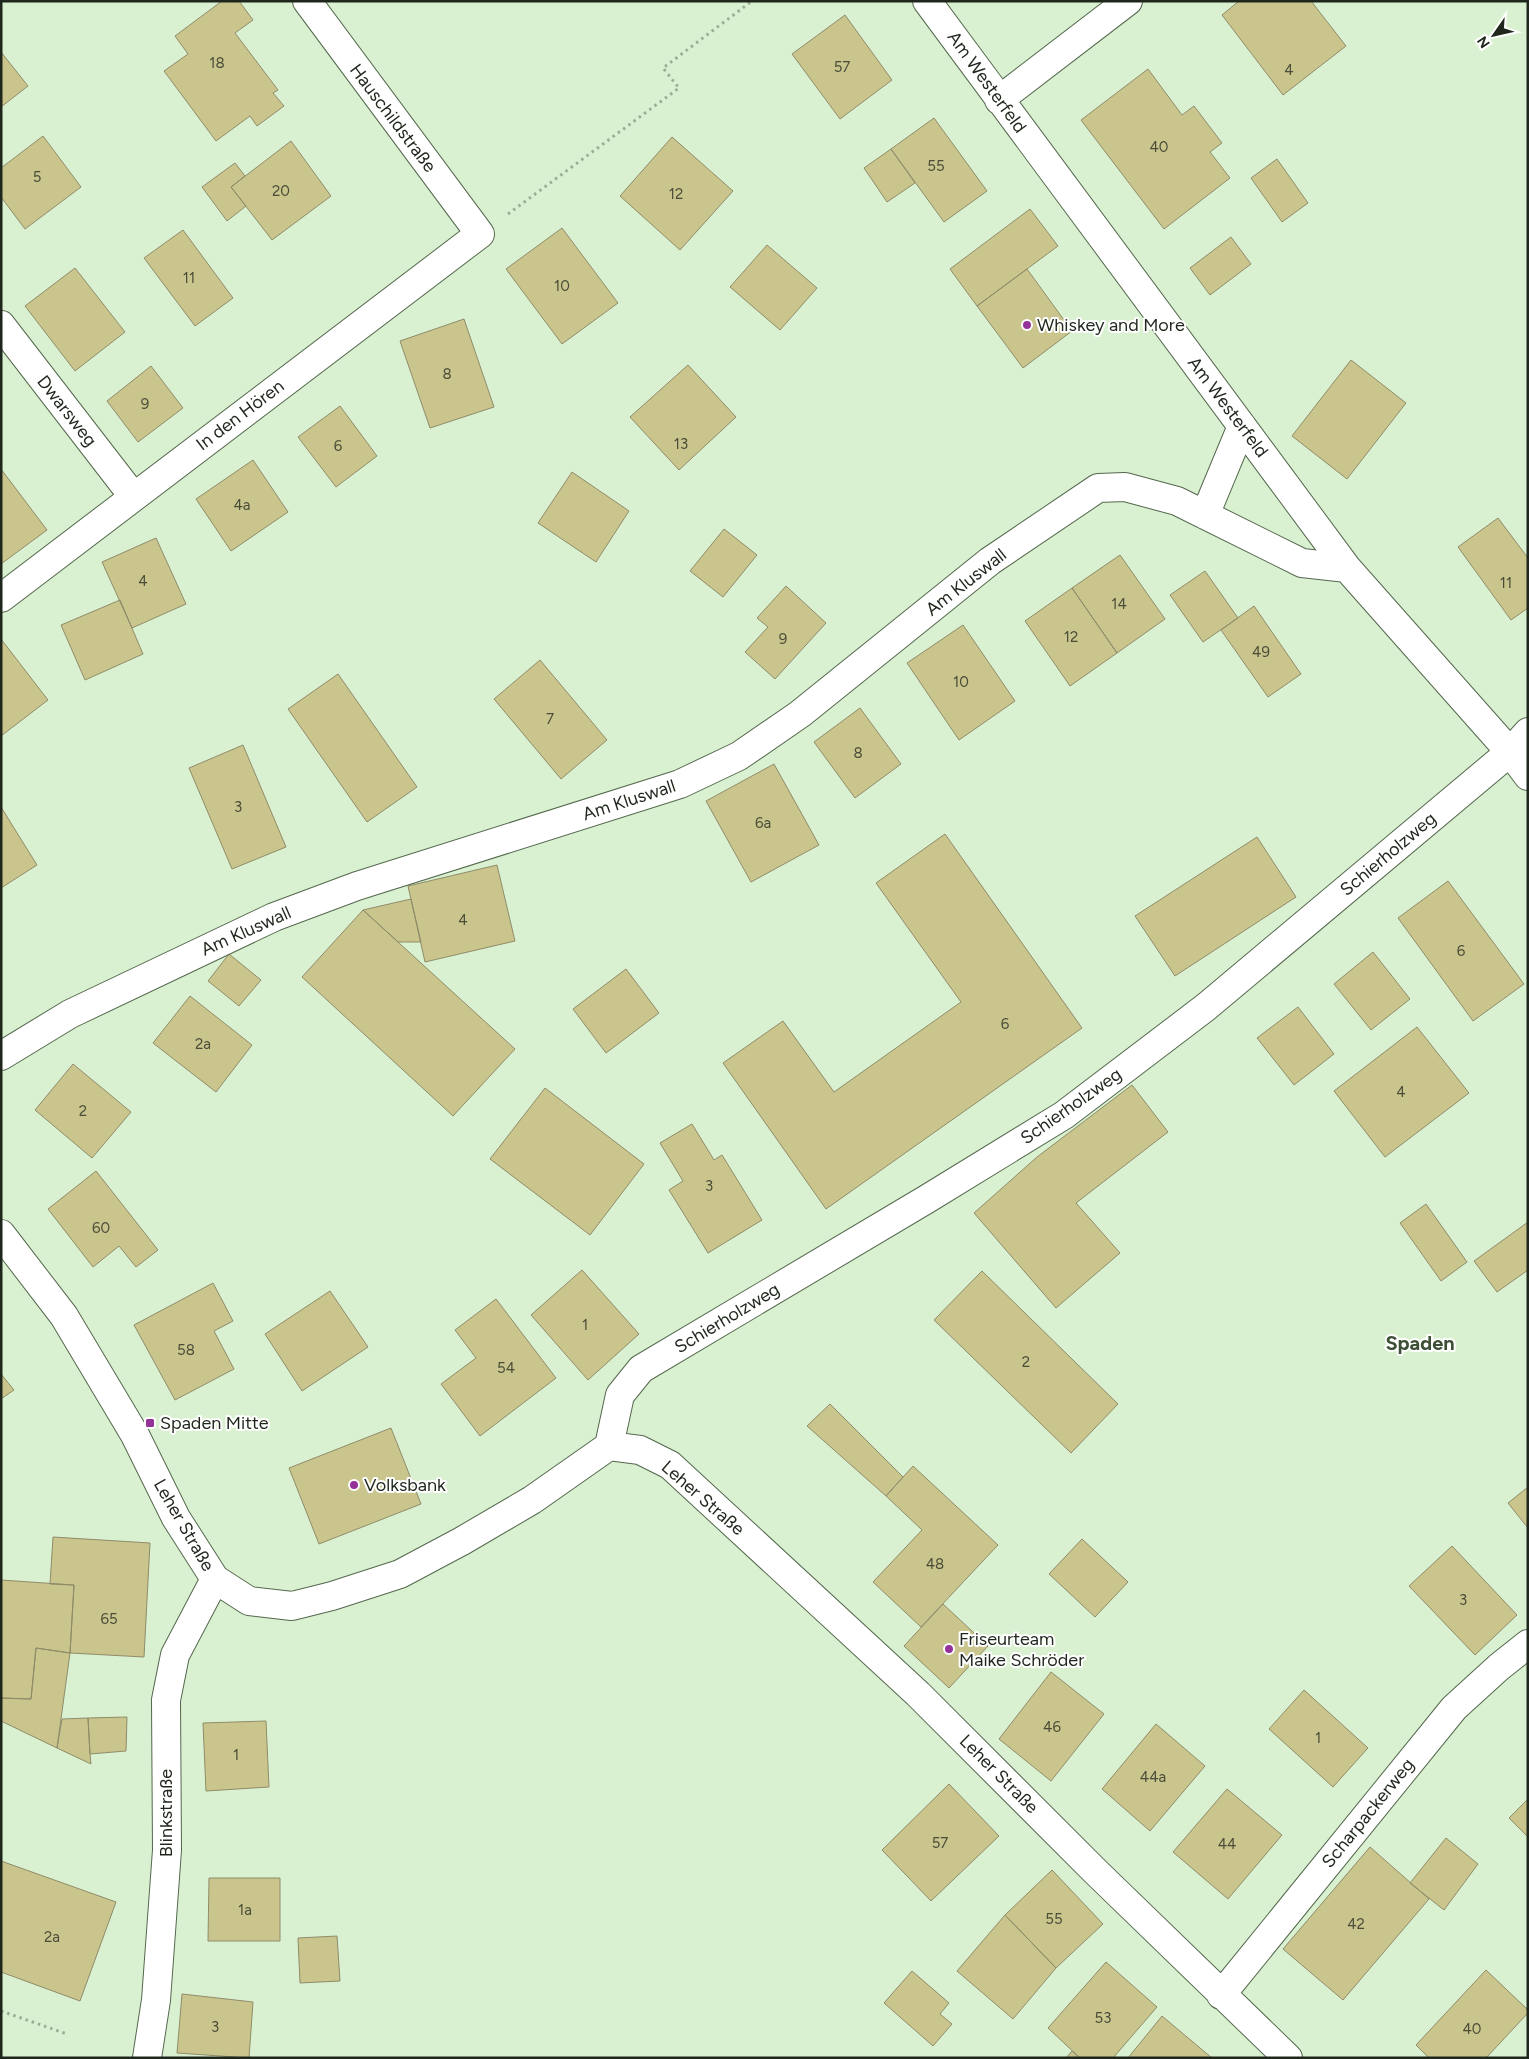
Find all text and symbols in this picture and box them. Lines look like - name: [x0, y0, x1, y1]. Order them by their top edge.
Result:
- north arrow: [1469, 10, 1519, 60]
- street label: Am Westerfeld: [943, 27, 1031, 137]
- text: N: [1474, 33, 1494, 51]
- house number: 18: [209, 54, 225, 72]
- house number: 57: [834, 58, 850, 76]
- street label: Hauschildstraße: [345, 59, 441, 177]
- house number: 4: [1284, 61, 1294, 79]
- house number: 40: [1150, 138, 1168, 156]
- house number: 55: [927, 157, 945, 175]
- house number: 5: [33, 168, 41, 186]
- house number: 20: [272, 182, 290, 200]
- house number: 12: [669, 185, 683, 203]
- house number: 11: [183, 269, 195, 287]
- house number: 10: [554, 277, 570, 295]
- place label: Whiskey and More: [1037, 314, 1185, 336]
- marker: Whiskey and More: [1021, 319, 1033, 331]
- street label: Am Westerfeld: [1183, 352, 1273, 462]
- house number: 8: [442, 365, 452, 383]
- street label: Dwarsweg: [32, 371, 102, 451]
- street label: In den Hören: [192, 375, 288, 455]
- house number: 9: [141, 395, 149, 413]
- house number: 13: [674, 435, 688, 453]
- house number: 6: [334, 437, 343, 455]
- house number: 4a: [234, 496, 250, 514]
- street label: Am Kluswall: [921, 544, 1011, 620]
- house number: 4: [138, 572, 148, 590]
- house number: 11: [1500, 574, 1512, 592]
- house number: 14: [1111, 595, 1127, 613]
- house number: 12: [1064, 628, 1078, 646]
- house number: 9: [779, 630, 787, 648]
- house number: 49: [1252, 643, 1270, 661]
- house number: 10: [953, 673, 969, 691]
- house number: 7: [546, 710, 554, 728]
- house number: 8: [853, 744, 863, 762]
- street label: Am Kluswall: [580, 775, 678, 825]
- house number: 3: [234, 798, 242, 816]
- street label: Schierholzweg: [1336, 807, 1440, 901]
- house number: 6a: [755, 814, 771, 832]
- street label: Am Kluswall: [198, 901, 294, 961]
- house number: 4: [458, 911, 468, 929]
- house number: 6: [1457, 942, 1466, 960]
- house number: 6: [1001, 1015, 1010, 1033]
- house number: 2a: [195, 1035, 211, 1053]
- street label: Schierholzweg: [1016, 1063, 1126, 1149]
- house number: 4: [1396, 1083, 1406, 1101]
- house number: 2: [79, 1102, 87, 1120]
- house number: 3: [705, 1177, 713, 1195]
- house number: 60: [92, 1219, 110, 1237]
- street label: Schierholzweg: [671, 1278, 783, 1358]
- house number: 1: [582, 1316, 588, 1334]
- district label: Spaden: [1385, 1331, 1455, 1355]
- house number: 58: [177, 1341, 195, 1359]
- house number: 2: [1022, 1353, 1030, 1371]
- house number: 54: [497, 1359, 515, 1377]
- place label: Spaden Mitte: [160, 1412, 269, 1434]
- marker: Spaden Mitte: [144, 1417, 156, 1429]
- street label: Leher Straße: [657, 1456, 749, 1540]
- place label: Volksbank: [364, 1474, 446, 1496]
- street label: Leher Straße: [149, 1475, 219, 1575]
- marker: Volksbank: [348, 1479, 360, 1491]
- house number: 48: [926, 1555, 944, 1573]
- house number: 3: [1459, 1591, 1467, 1609]
- house number: 65: [100, 1610, 118, 1628]
- place label: Friseurteam Maike Schröder: [959, 1628, 1084, 1671]
- marker: Friseurteam Maike Schröder: [943, 1643, 955, 1655]
- house number: 46: [1043, 1718, 1061, 1736]
- house number: 1: [1315, 1729, 1321, 1747]
- street label: Leher Straße: [955, 1730, 1043, 1818]
- house number: 1: [233, 1746, 239, 1764]
- street label: Scharpackerweg: [1317, 1754, 1419, 1872]
- house number: 44a: [1140, 1768, 1166, 1786]
- street label: Blinkstraße: [155, 1769, 177, 1857]
- house number: 57: [932, 1834, 948, 1852]
- house number: 44: [1218, 1835, 1236, 1853]
- house number: 1a: [238, 1901, 252, 1919]
- house number: 55: [1045, 1910, 1063, 1928]
- house number: 42: [1347, 1915, 1365, 1933]
- house number: 2a: [44, 1928, 60, 1946]
- house number: 53: [1095, 2009, 1111, 2027]
- house number: 3: [211, 2018, 219, 2036]
- house number: 40: [1463, 2020, 1481, 2038]

